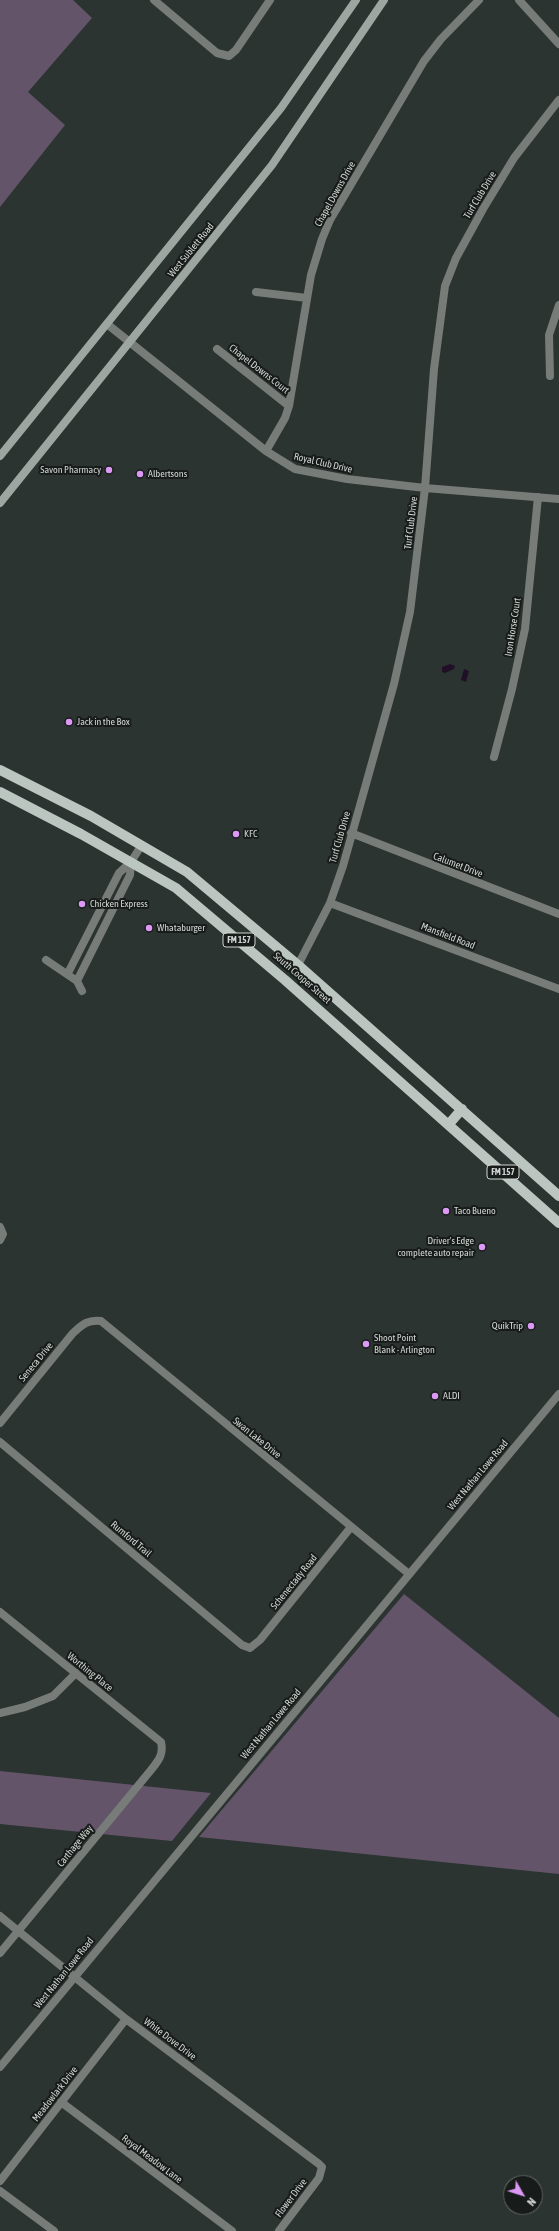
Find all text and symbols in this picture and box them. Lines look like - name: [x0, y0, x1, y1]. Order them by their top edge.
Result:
- street label: Chapel Downs Drive: [312, 159, 358, 229]
- street label: Turf Club Drive: [461, 169, 499, 221]
- street label: West Sublett Road: [165, 220, 217, 280]
- street label: Chapel Downs Court: [227, 342, 291, 396]
- street label: Royal Club Drive: [293, 450, 353, 476]
- place label: Savon Pharmacy: [40, 464, 101, 476]
- marker: Savon Pharmacy: [104, 465, 114, 475]
- place label: Albertsons: [148, 468, 187, 480]
- marker: Albertsons: [135, 469, 145, 479]
- street label: Turf Club Drive: [402, 496, 420, 550]
- street label: Iron Horse Court: [502, 597, 524, 657]
- place label: Jack in the Box: [77, 716, 130, 728]
- marker: Jack in the Box: [64, 717, 74, 727]
- street label: Turf Club Drive: [327, 810, 353, 864]
- place label: KFC: [244, 828, 257, 840]
- marker: KFC: [231, 829, 241, 839]
- street label: Calumet Drive: [432, 850, 484, 880]
- place label: Chicken Express: [90, 898, 148, 910]
- marker: Chicken Express: [77, 899, 87, 909]
- street label: Mansfield Road: [419, 920, 477, 952]
- place label: Whataburger: [157, 922, 205, 934]
- marker: Whataburger: [144, 923, 154, 933]
- road number: FM 157: [223, 933, 255, 947]
- street label: South Cooper Street: [271, 950, 333, 1006]
- road number: FM 157: [487, 1165, 519, 1179]
- place label: Taco Bueno: [454, 1205, 496, 1217]
- marker: Taco Bueno: [441, 1206, 451, 1216]
- place label: Driver's Edge complete auto repair: [397, 1235, 474, 1258]
- marker: Driver's Edge complete auto repair: [477, 1242, 487, 1252]
- place label: QuikTrip: [492, 1320, 523, 1332]
- marker: QuikTrip: [526, 1321, 536, 1331]
- place label: Shoot Point Blank - Arlington: [374, 1332, 435, 1356]
- marker: Shoot Point Blank - Arlington: [361, 1339, 371, 1349]
- street label: Seneca Drive: [16, 1340, 56, 1384]
- place label: ALDI: [443, 1390, 460, 1402]
- marker: ALDI: [430, 1391, 440, 1401]
- street label: Swan Lake Drive: [230, 1415, 284, 1461]
- street label: West Nathan Lowe Road: [445, 1438, 511, 1512]
- street label: Rumford Trail: [108, 1518, 154, 1560]
- street label: Schenectady Road: [268, 1552, 320, 1612]
- street label: Worthing Place: [65, 1650, 115, 1694]
- street label: West Nathan Lowe Road: [238, 1687, 304, 1761]
- street label: Carthage Way: [55, 1823, 95, 1869]
- street label: West Nathan Lowe Road: [32, 1935, 96, 2011]
- street label: White Dove Drive: [141, 2015, 199, 2063]
- street label: Meadowlark Drive: [30, 2064, 80, 2124]
- street label: Royal Meadow Lane: [119, 2132, 185, 2186]
- north arrow: [503, 2175, 543, 2215]
- street label: Flower Drive: [273, 2176, 309, 2220]
- text: N: [525, 2196, 538, 2208]

